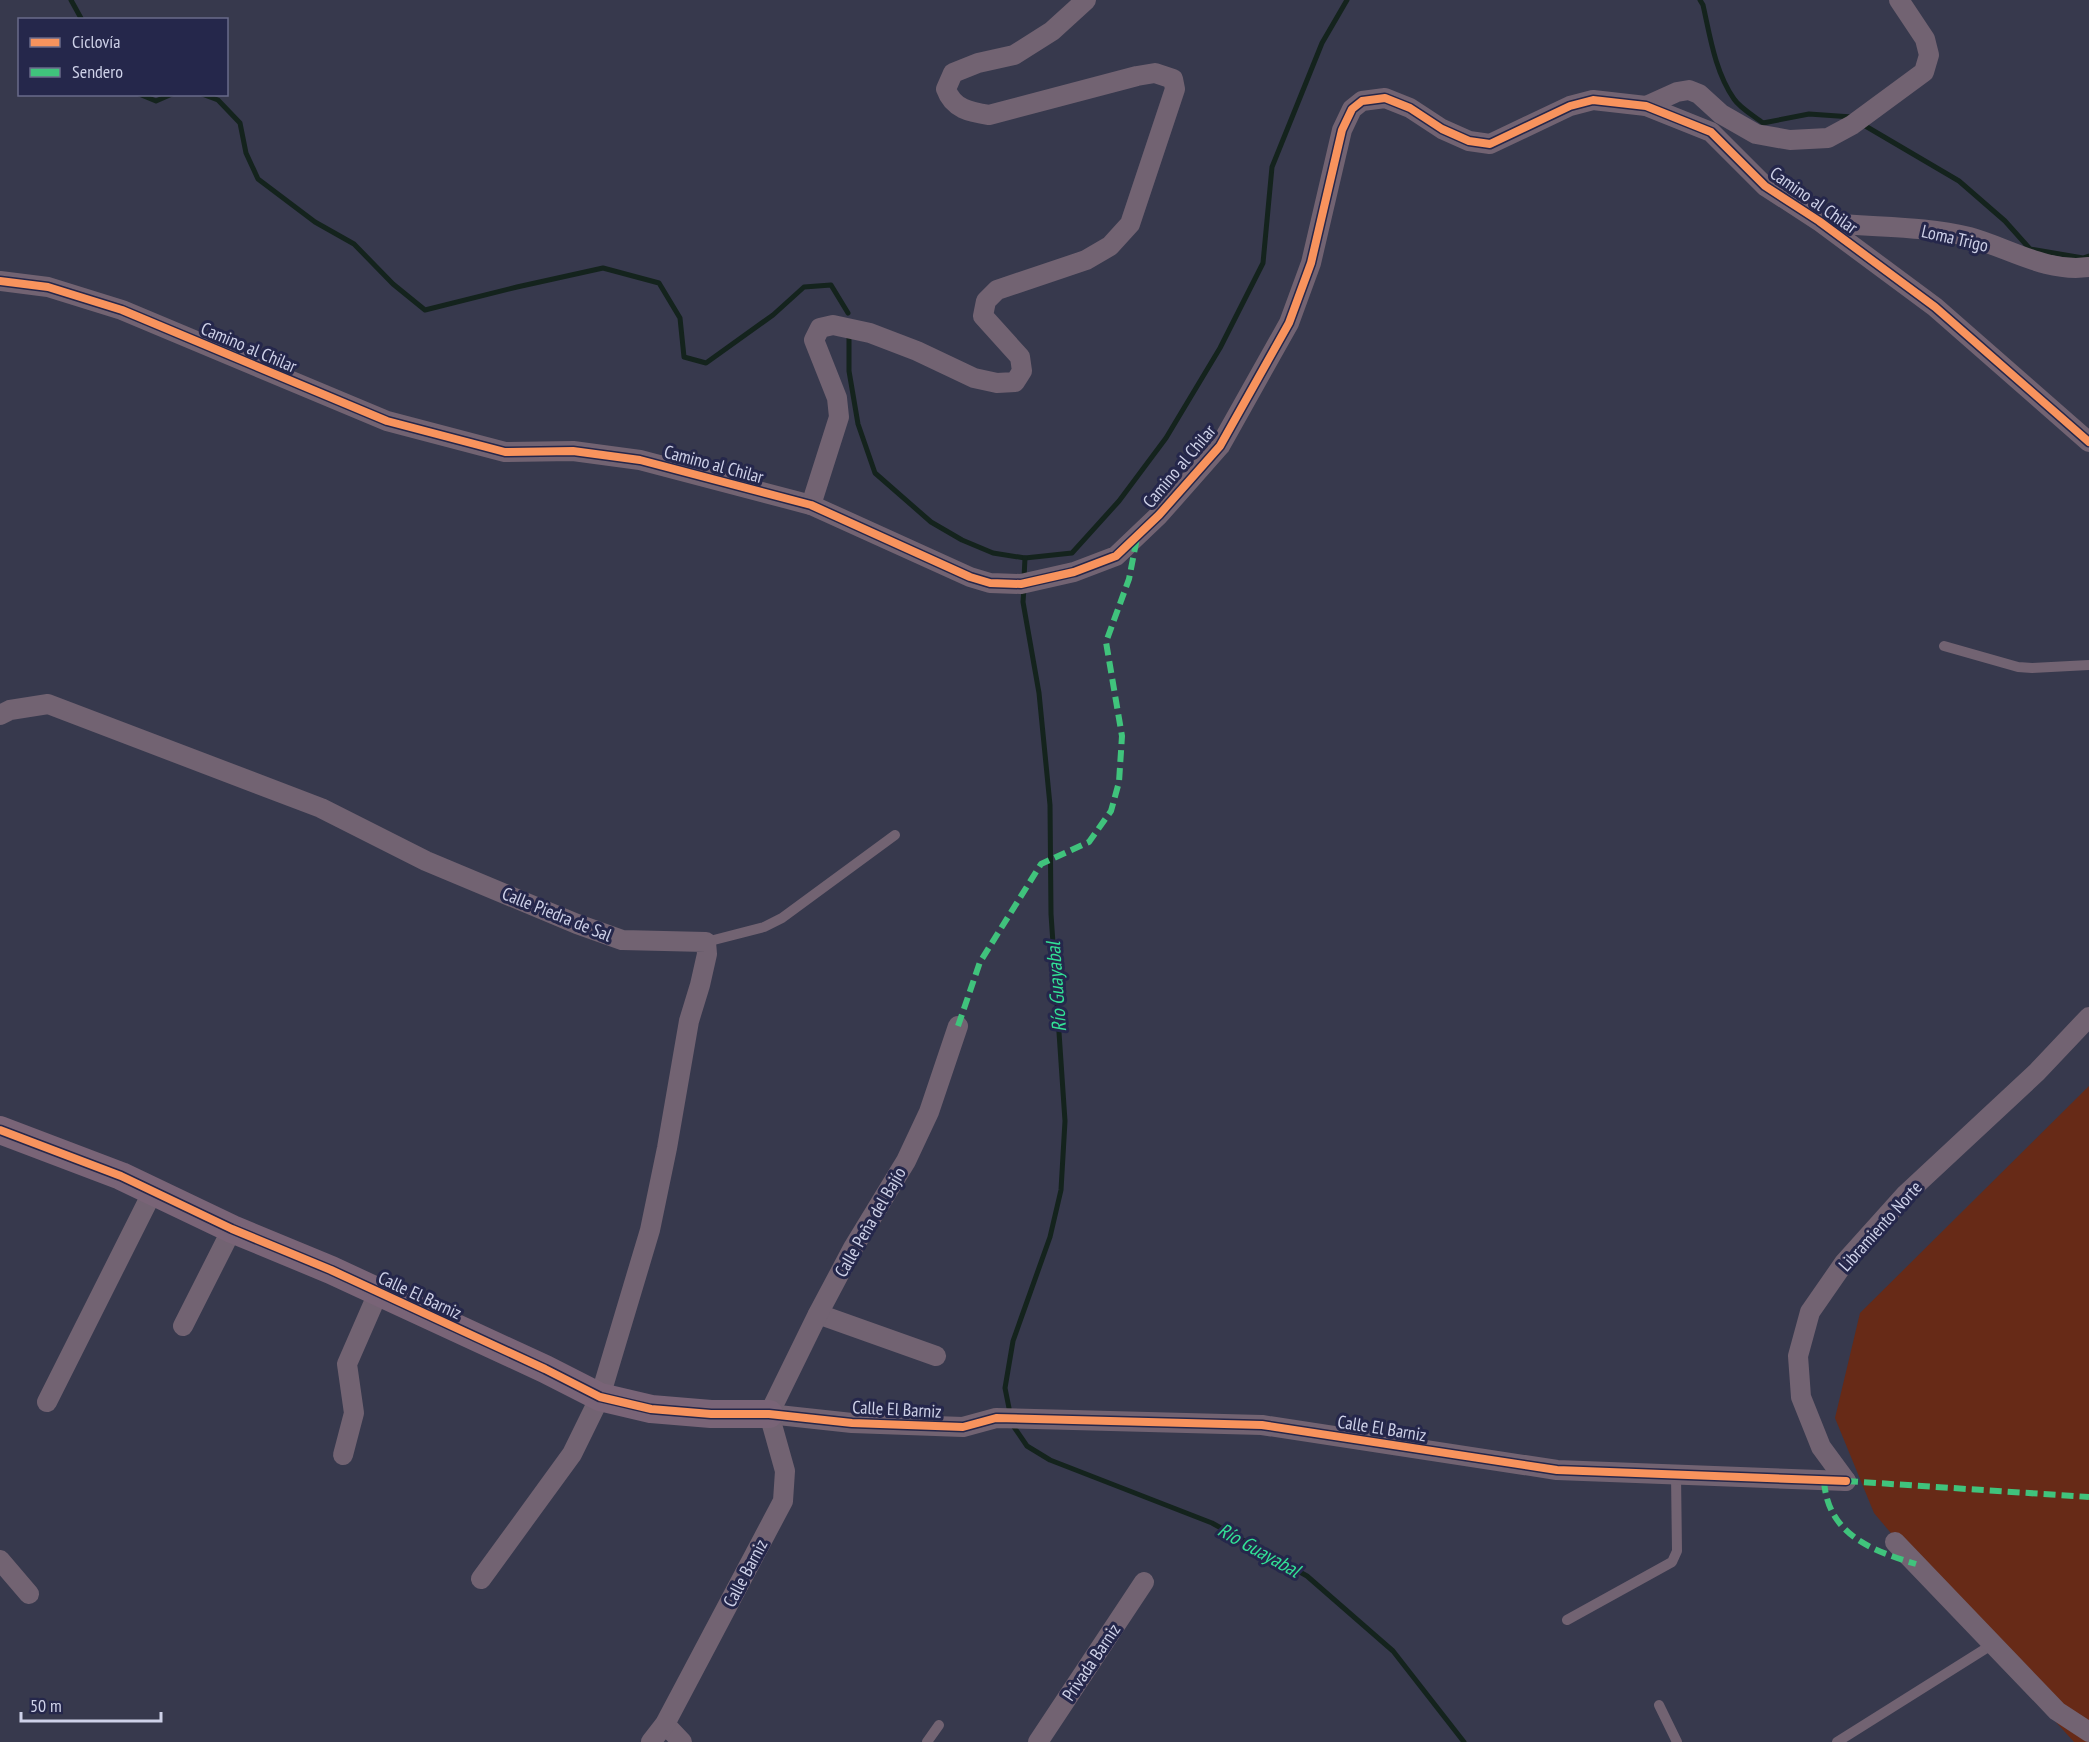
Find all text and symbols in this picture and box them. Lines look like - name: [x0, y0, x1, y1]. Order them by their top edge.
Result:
- legend: [18, 18, 228, 96]
- text: Ciclovía: [72, 30, 120, 53]
- text: Sendero: [72, 60, 123, 83]
- street label: Camino al Chilar: [1766, 161, 1862, 239]
- street label: Loma Trigo: [1919, 219, 1991, 257]
- street label: Camino al Chilar: [198, 316, 300, 378]
- street label: Camino al Chilar: [1137, 420, 1221, 512]
- street label: Camino al Chilar: [662, 440, 766, 488]
- street label: Calle Piedra de Sal: [499, 882, 616, 947]
- water label: Río Guayabal: [1040, 939, 1072, 1033]
- street label: Calle Peña del Bajío: [829, 1163, 911, 1281]
- street label: Libramiento Norte: [1833, 1176, 1927, 1276]
- street label: Calle El Barniz: [375, 1266, 465, 1324]
- street label: Calle El Barniz: [852, 1395, 942, 1423]
- street label: Calle El Barniz: [1336, 1410, 1428, 1446]
- water label: Río Guayabal: [1213, 1517, 1307, 1584]
- street label: Calle Barniz: [718, 1535, 772, 1611]
- street label: Privada Barniz: [1057, 1619, 1125, 1705]
- scale bar: [21, 1685, 160, 1723]
- text: 50 m: [30, 1694, 62, 1717]

